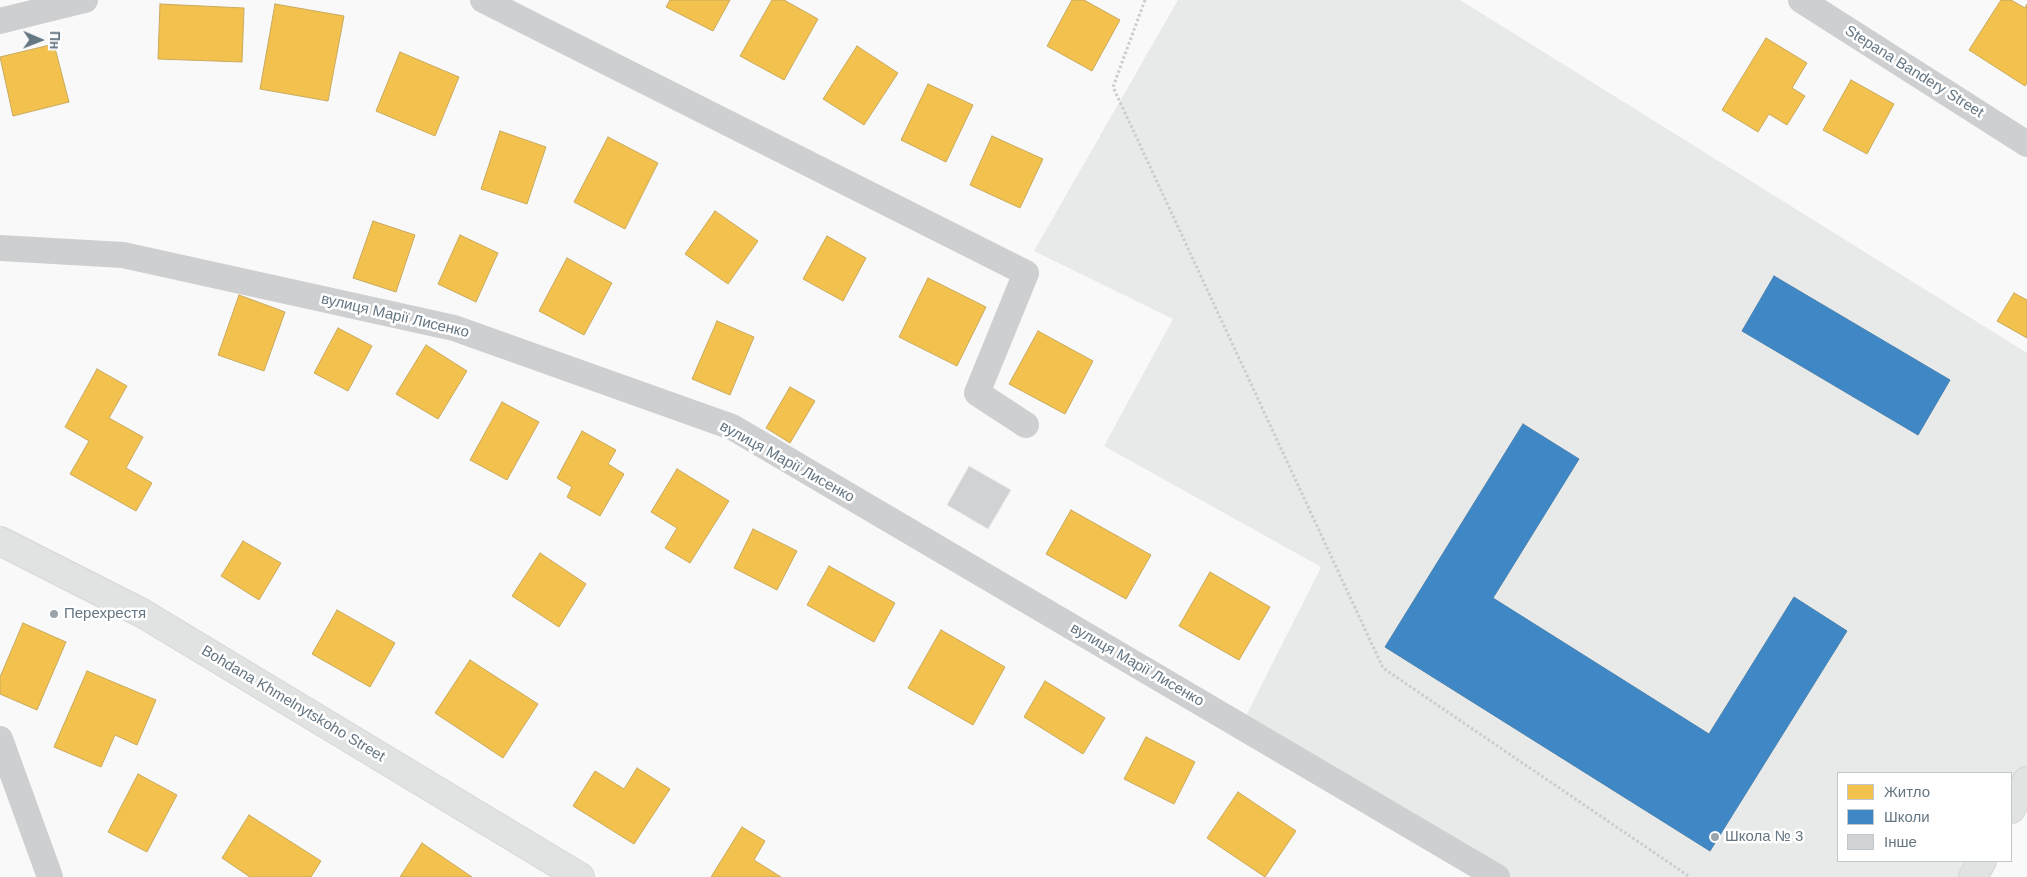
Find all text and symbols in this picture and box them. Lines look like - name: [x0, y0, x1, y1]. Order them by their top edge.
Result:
- north arrow: [15, 15, 65, 65]
- street label: Stepana Bandery Street: [1841, 22, 1987, 122]
- text: Пн: [47, 31, 63, 50]
- street label: вулиця Марії Лисенко: [319, 290, 471, 342]
- street label: вулиця Марії Лисенко: [716, 417, 858, 507]
- place label: Перехрестя: [64, 605, 146, 623]
- marker: Перехрестя: [48, 608, 60, 620]
- street label: вулиця Марії Лисенко: [1067, 619, 1207, 711]
- street label: Bohdana Khmelnytskoho Street: [198, 642, 388, 766]
- legend: [1837, 772, 2012, 862]
- text: Житло: [1884, 783, 1930, 800]
- text: Школи: [1884, 808, 1930, 825]
- place label: Школа № 3: [1725, 828, 1803, 846]
- marker: Школа № 3: [1709, 831, 1721, 843]
- text: Інше: [1884, 833, 1917, 850]

